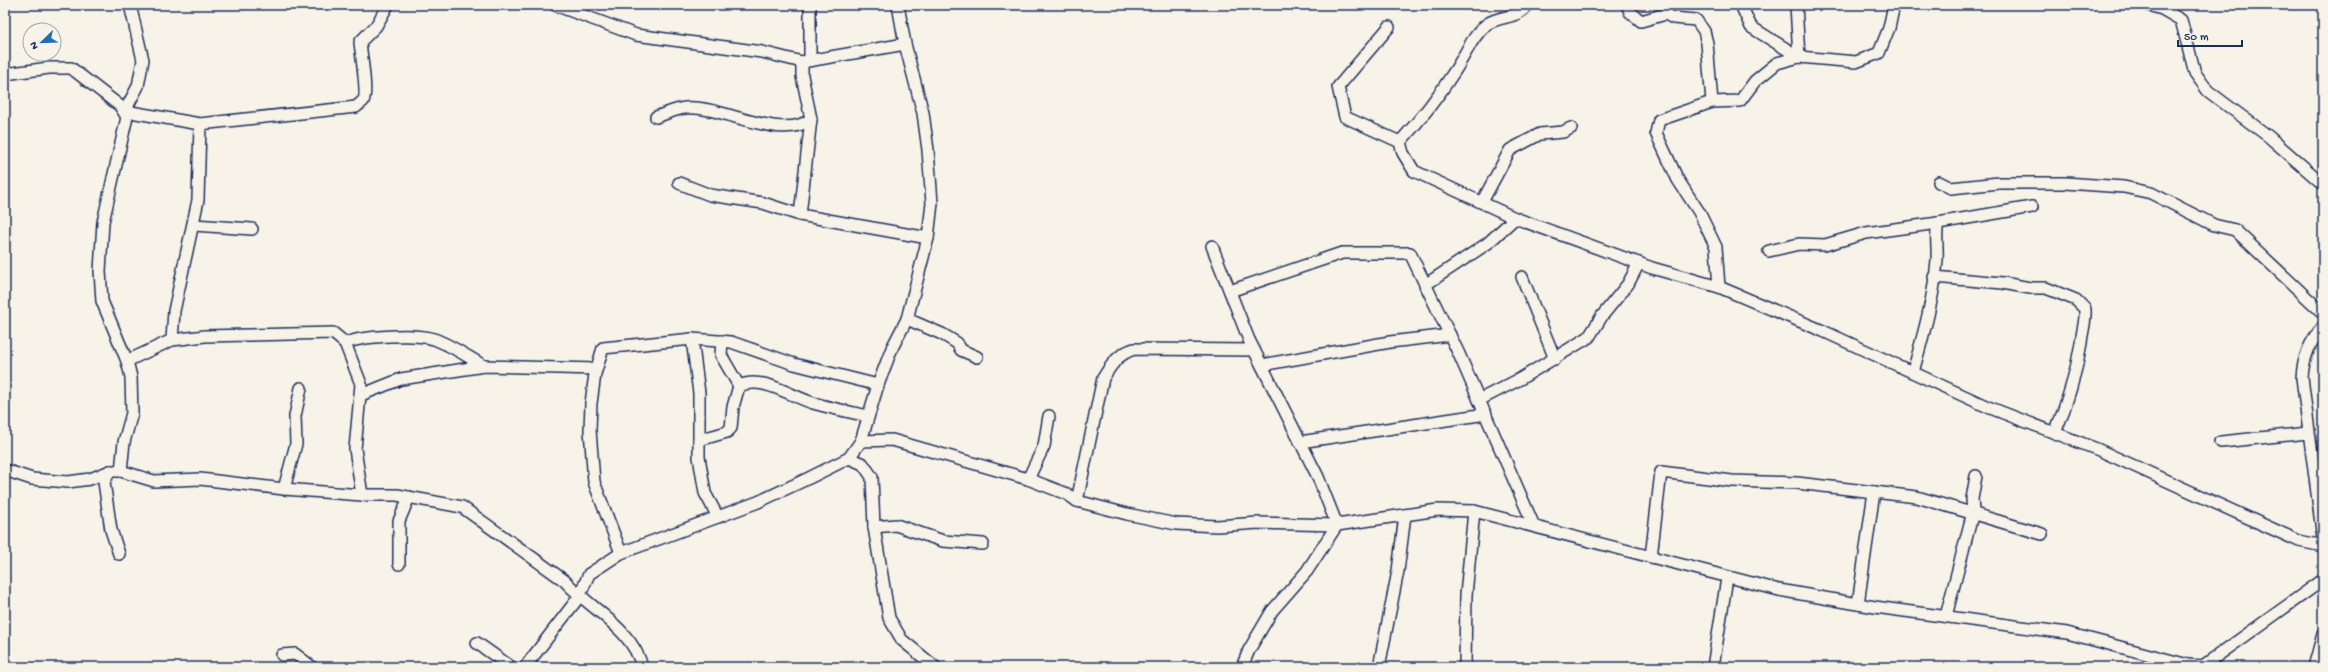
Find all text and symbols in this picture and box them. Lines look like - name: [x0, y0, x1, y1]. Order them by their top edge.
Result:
- north arrow: [22, 22, 62, 62]
- scale bar: [2178, 22, 2242, 48]
- text: 50 m: [2184, 31, 2209, 45]
- text: N: [28, 39, 42, 51]

